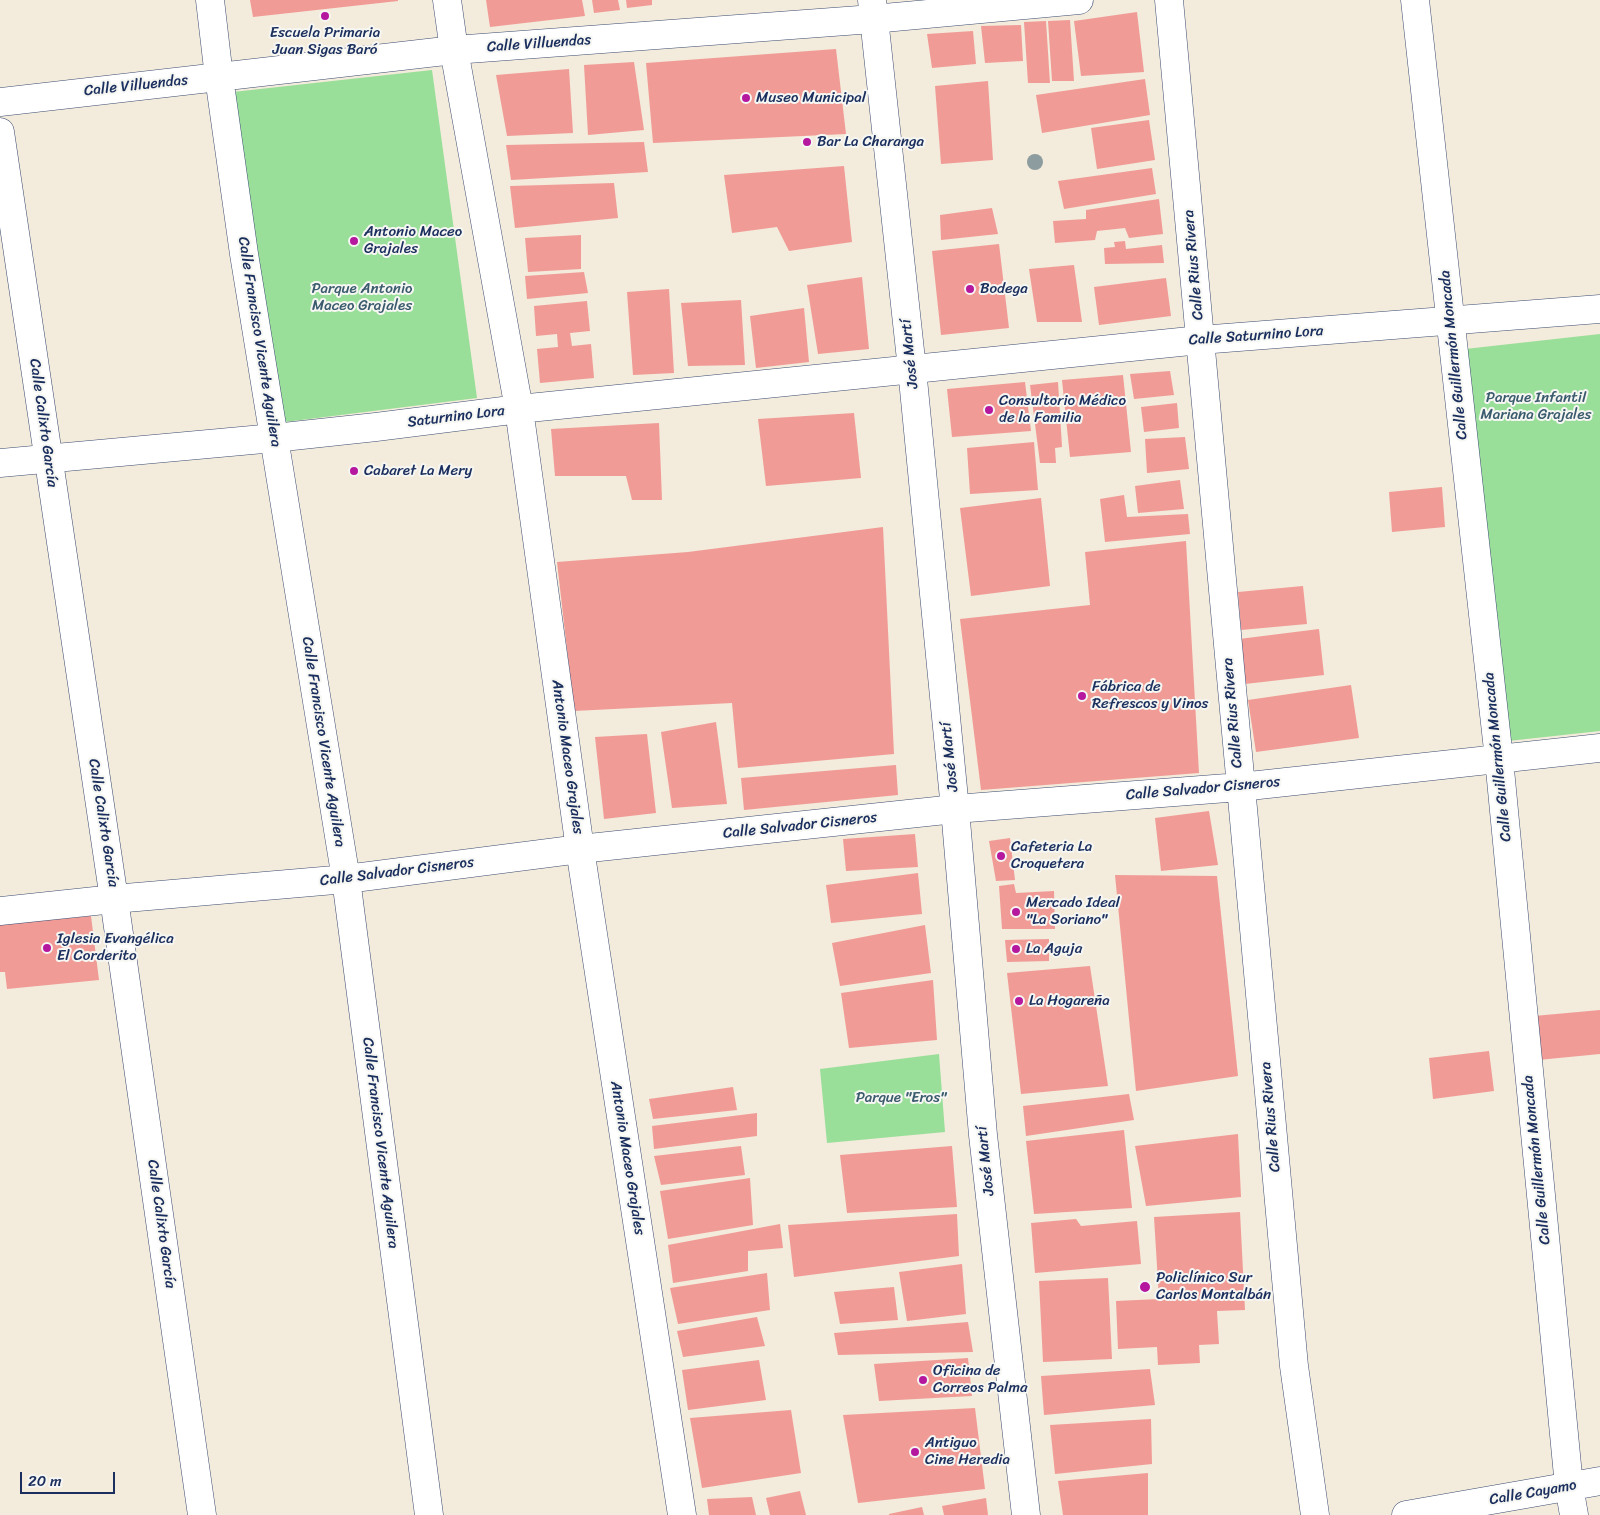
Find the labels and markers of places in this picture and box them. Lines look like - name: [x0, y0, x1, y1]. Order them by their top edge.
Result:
- marker: Escuela Primaria Juan Sigas Baró: [319, 10, 331, 22]
- place label: Escuela Primaria Juan Sigas Baró: [270, 24, 380, 59]
- place label: Museo Municipal: [756, 89, 866, 107]
- marker: Museo Municipal: [740, 92, 752, 104]
- place label: Bar La Charanga: [817, 133, 924, 151]
- marker: Bar La Charanga: [801, 136, 813, 148]
- place label: Antonio Maceo Grajales: [364, 223, 462, 258]
- marker: Antonio Maceo Grajales: [348, 235, 360, 247]
- place label: Bodega: [980, 280, 1028, 298]
- marker: Bodega: [964, 283, 976, 295]
- place label: Consultorio Médico de la Familia: [999, 392, 1126, 427]
- marker: Consultorio Médico de la Familia: [983, 404, 995, 416]
- place label: Cabaret La Mery: [364, 462, 472, 480]
- marker: Cabaret La Mery: [348, 465, 360, 477]
- place label: Fábrica de Refrescos y Vinos: [1092, 678, 1209, 713]
- marker: Fábrica de Refrescos y Vinos: [1076, 690, 1088, 702]
- place label: Cafeteria La Croquetera: [1011, 838, 1092, 873]
- marker: Cafeteria La Croquetera: [995, 850, 1007, 862]
- place label: Mercado Ideal "La Soriano": [1026, 894, 1120, 929]
- marker: Mercado Ideal "La Soriano": [1010, 906, 1022, 918]
- place label: Iglesia Evangélica El Corderito: [57, 930, 174, 965]
- place label: La Aguja: [1026, 940, 1082, 958]
- marker: Iglesia Evangélica El Corderito: [41, 942, 53, 954]
- marker: La Aguja: [1010, 943, 1022, 955]
- place label: La Hogareña: [1029, 992, 1110, 1010]
- marker: La Hogareña: [1013, 995, 1025, 1007]
- place label: Policlínico Sur Carlos Montalbán: [1156, 1269, 1271, 1304]
- marker: Policlínico Sur Carlos Montalbán: [1138, 1280, 1152, 1294]
- place label: Oficina de Correos Palma: [933, 1362, 1027, 1397]
- marker: Oficina de Correos Palma: [917, 1374, 929, 1386]
- place label: Antiguo Cine Heredia: [925, 1434, 1010, 1469]
- marker: Antiguo Cine Heredia: [909, 1446, 921, 1458]

